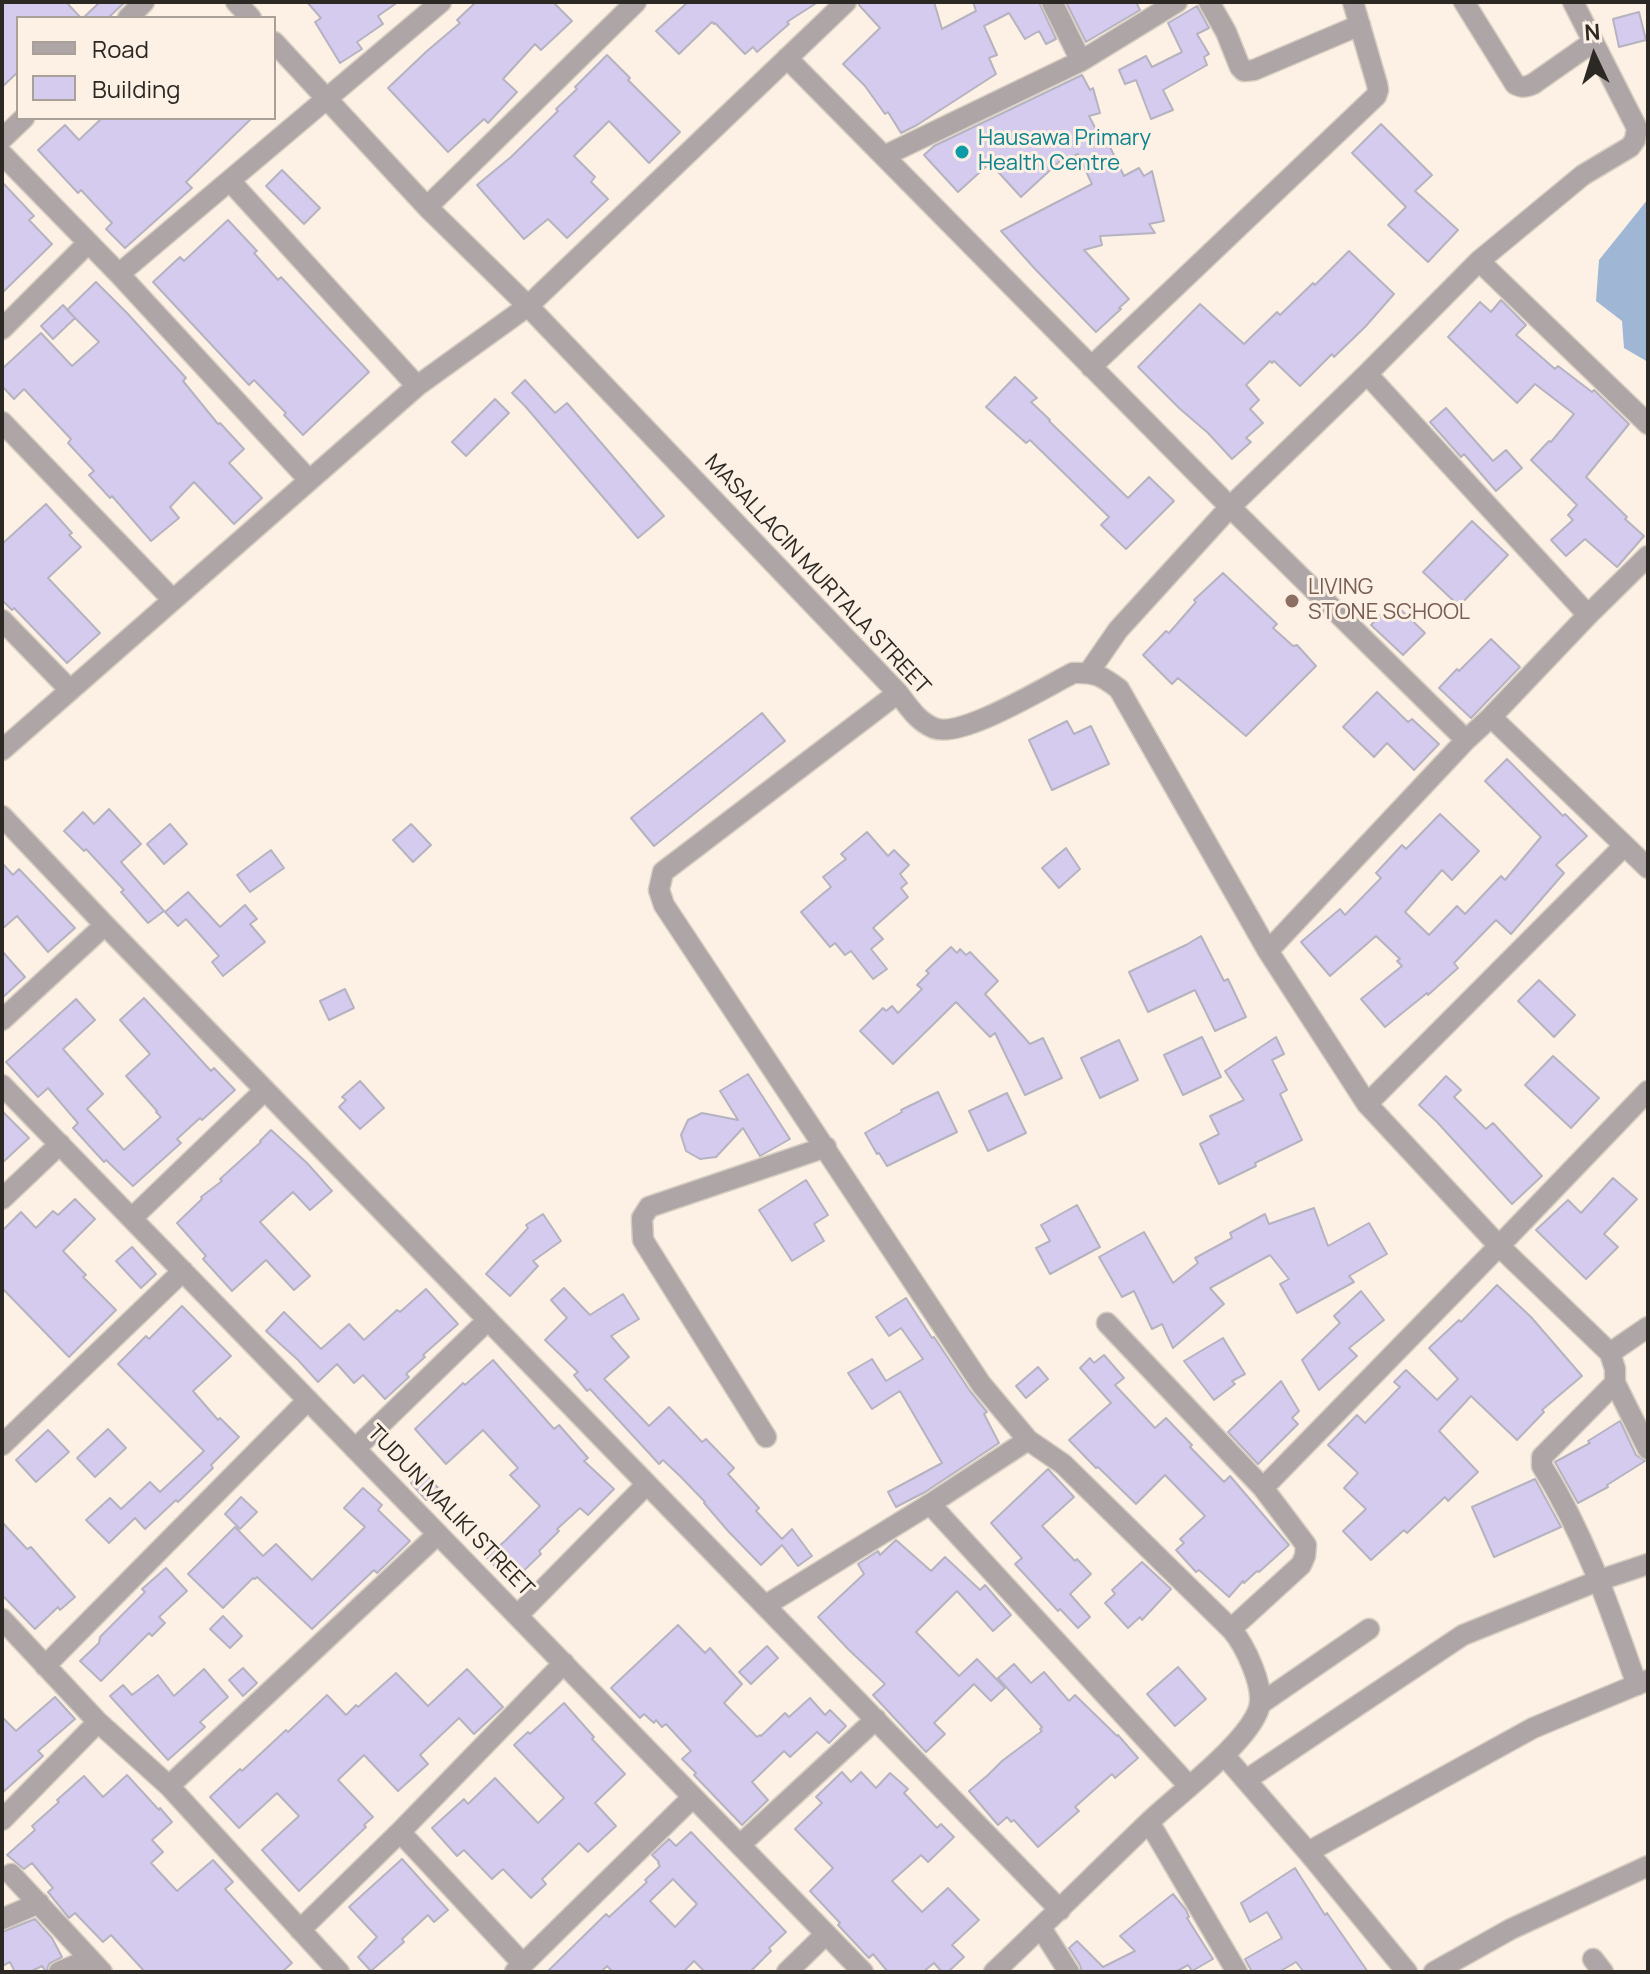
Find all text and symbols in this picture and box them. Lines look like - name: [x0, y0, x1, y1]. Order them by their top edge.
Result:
- legend: [16, 16, 276, 120]
- north arrow: [1554, 16, 1634, 96]
- text: N: [1583, 17, 1601, 48]
- text: Road: [92, 32, 149, 65]
- text: Building: [92, 72, 180, 105]
- place label: Hausawa Primary Health Centre: [978, 126, 1151, 178]
- marker: Hausawa Primary Health Centre: [953, 143, 971, 161]
- street label: MASALLACIN MURTALA STREET: [699, 450, 935, 700]
- place label: LIVING STONE SCHOOL: [1308, 575, 1470, 626]
- marker: LIVING STONE SCHOOL: [1283, 592, 1301, 610]
- street label: TUDUN MALIKI STREET: [361, 1420, 539, 1602]

